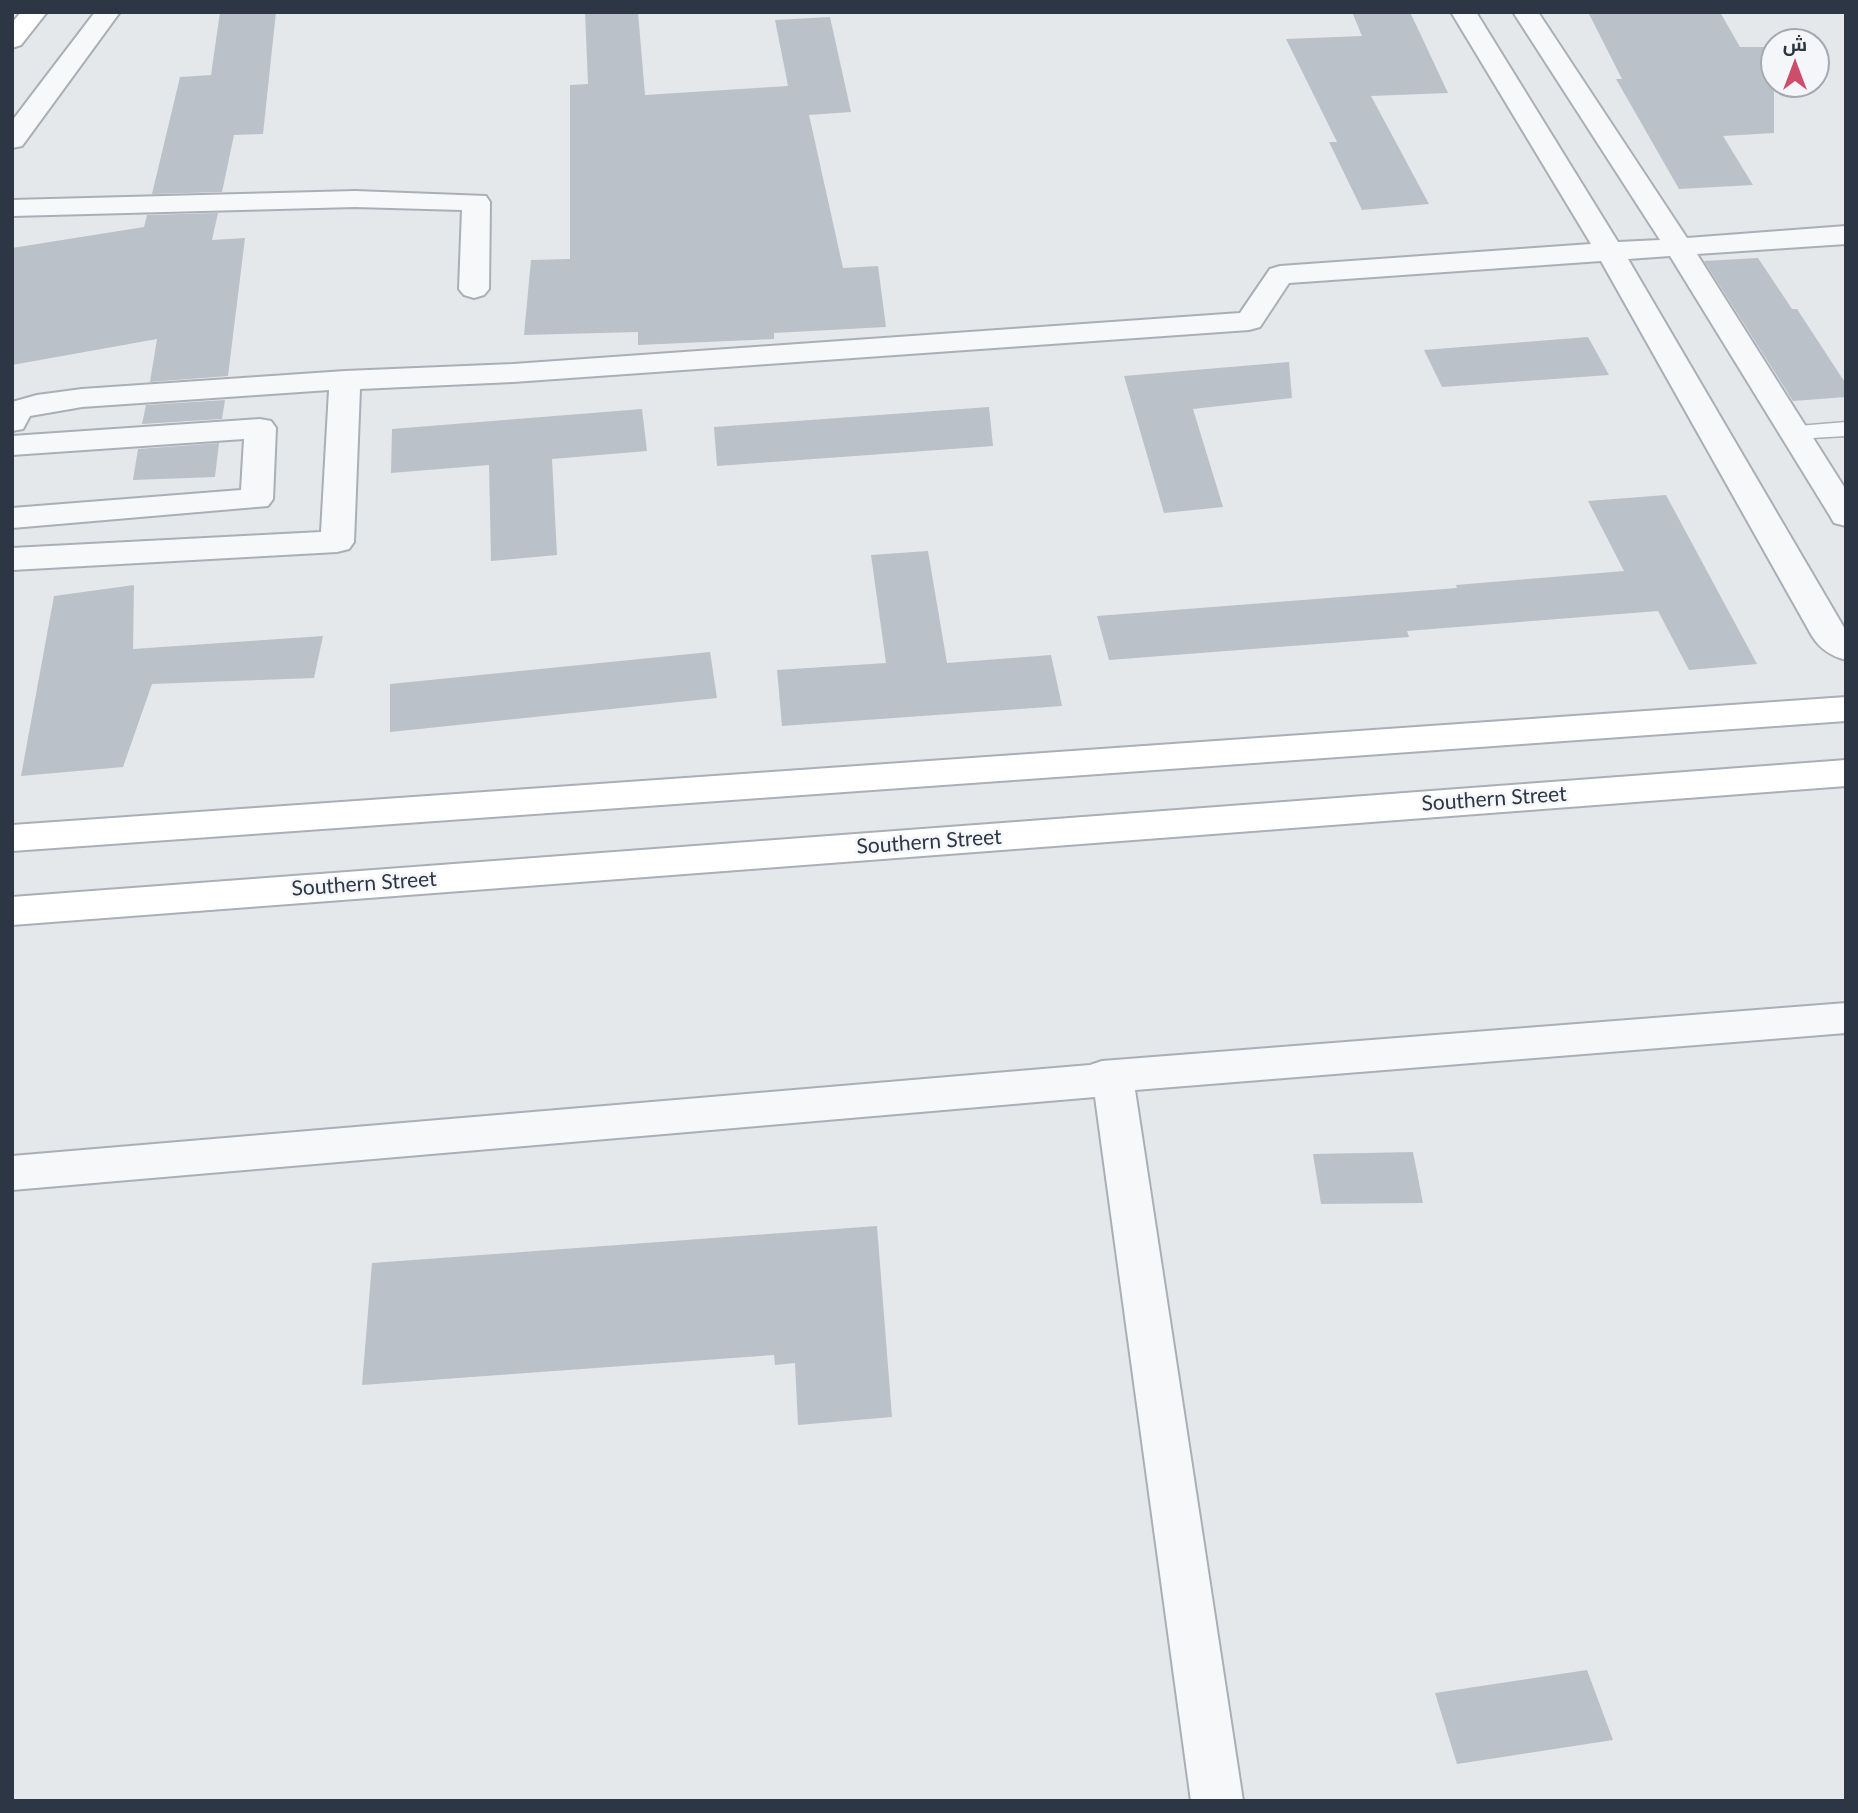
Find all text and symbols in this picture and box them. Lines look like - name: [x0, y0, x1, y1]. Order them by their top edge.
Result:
- north arrow: [1760, 28, 1830, 98]
- text: ش: [1783, 32, 1807, 55]
- street label: Southern Street: [1421, 781, 1567, 817]
- street label: Southern Street: [856, 824, 1002, 860]
- street label: Southern Street: [291, 866, 437, 902]

